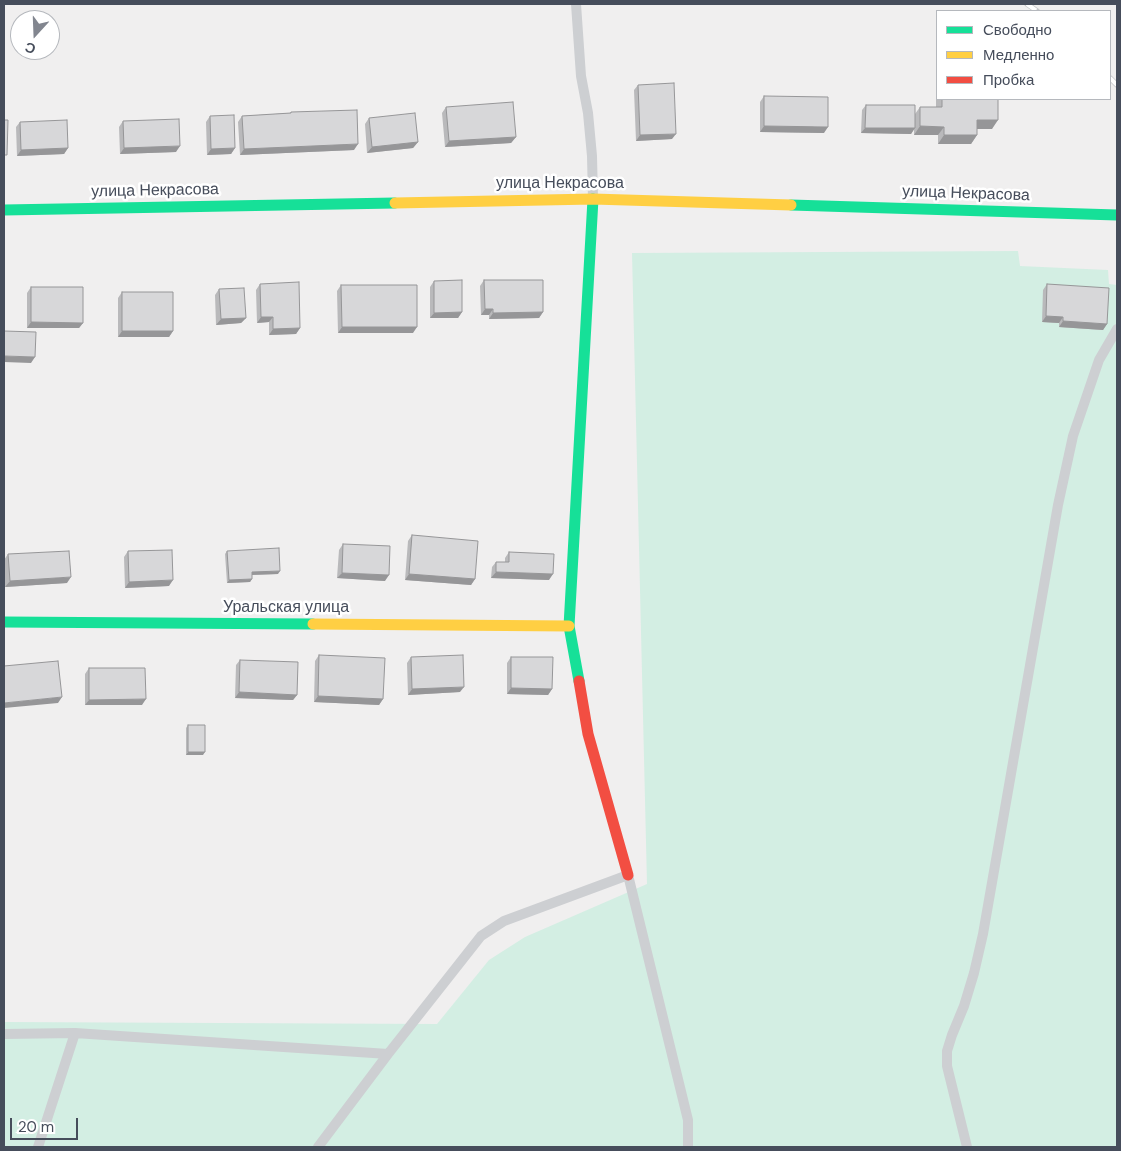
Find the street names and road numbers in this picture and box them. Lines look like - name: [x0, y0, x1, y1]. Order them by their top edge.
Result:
- street label: улица Некрасова: [496, 174, 624, 194]
- street label: улица Некрасова: [91, 180, 219, 202]
- street label: улица Некрасова: [902, 182, 1030, 206]
- street label: Уральская улица: [223, 598, 349, 618]

